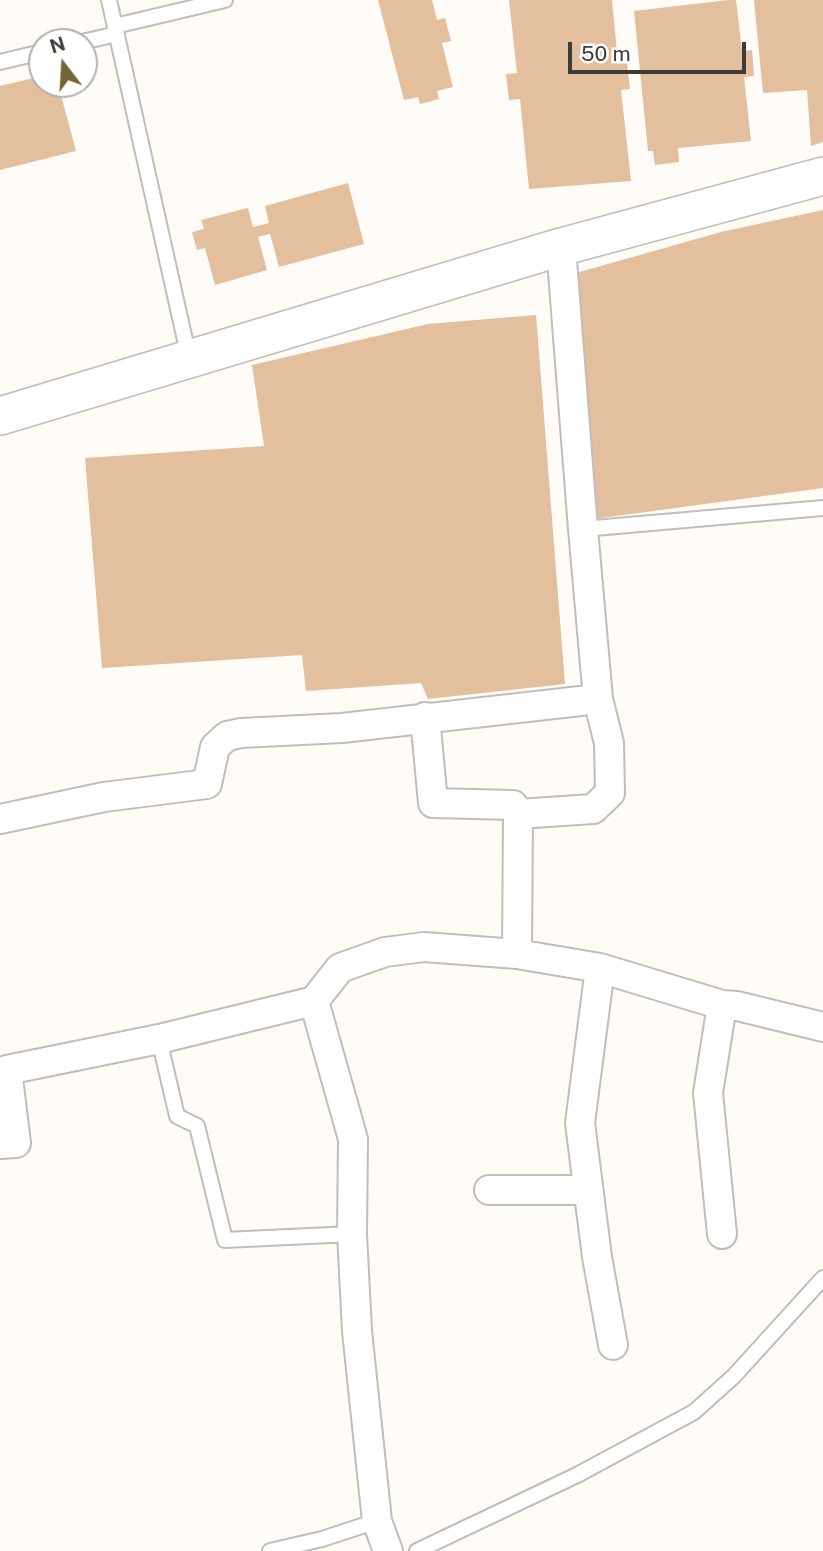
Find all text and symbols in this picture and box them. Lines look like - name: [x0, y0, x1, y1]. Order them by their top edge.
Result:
- north arrow: [28, 28, 98, 98]
- scale bar: [571, 28, 750, 72]
- text: N: [47, 32, 68, 58]
- text: 50 m: [581, 41, 631, 66]

